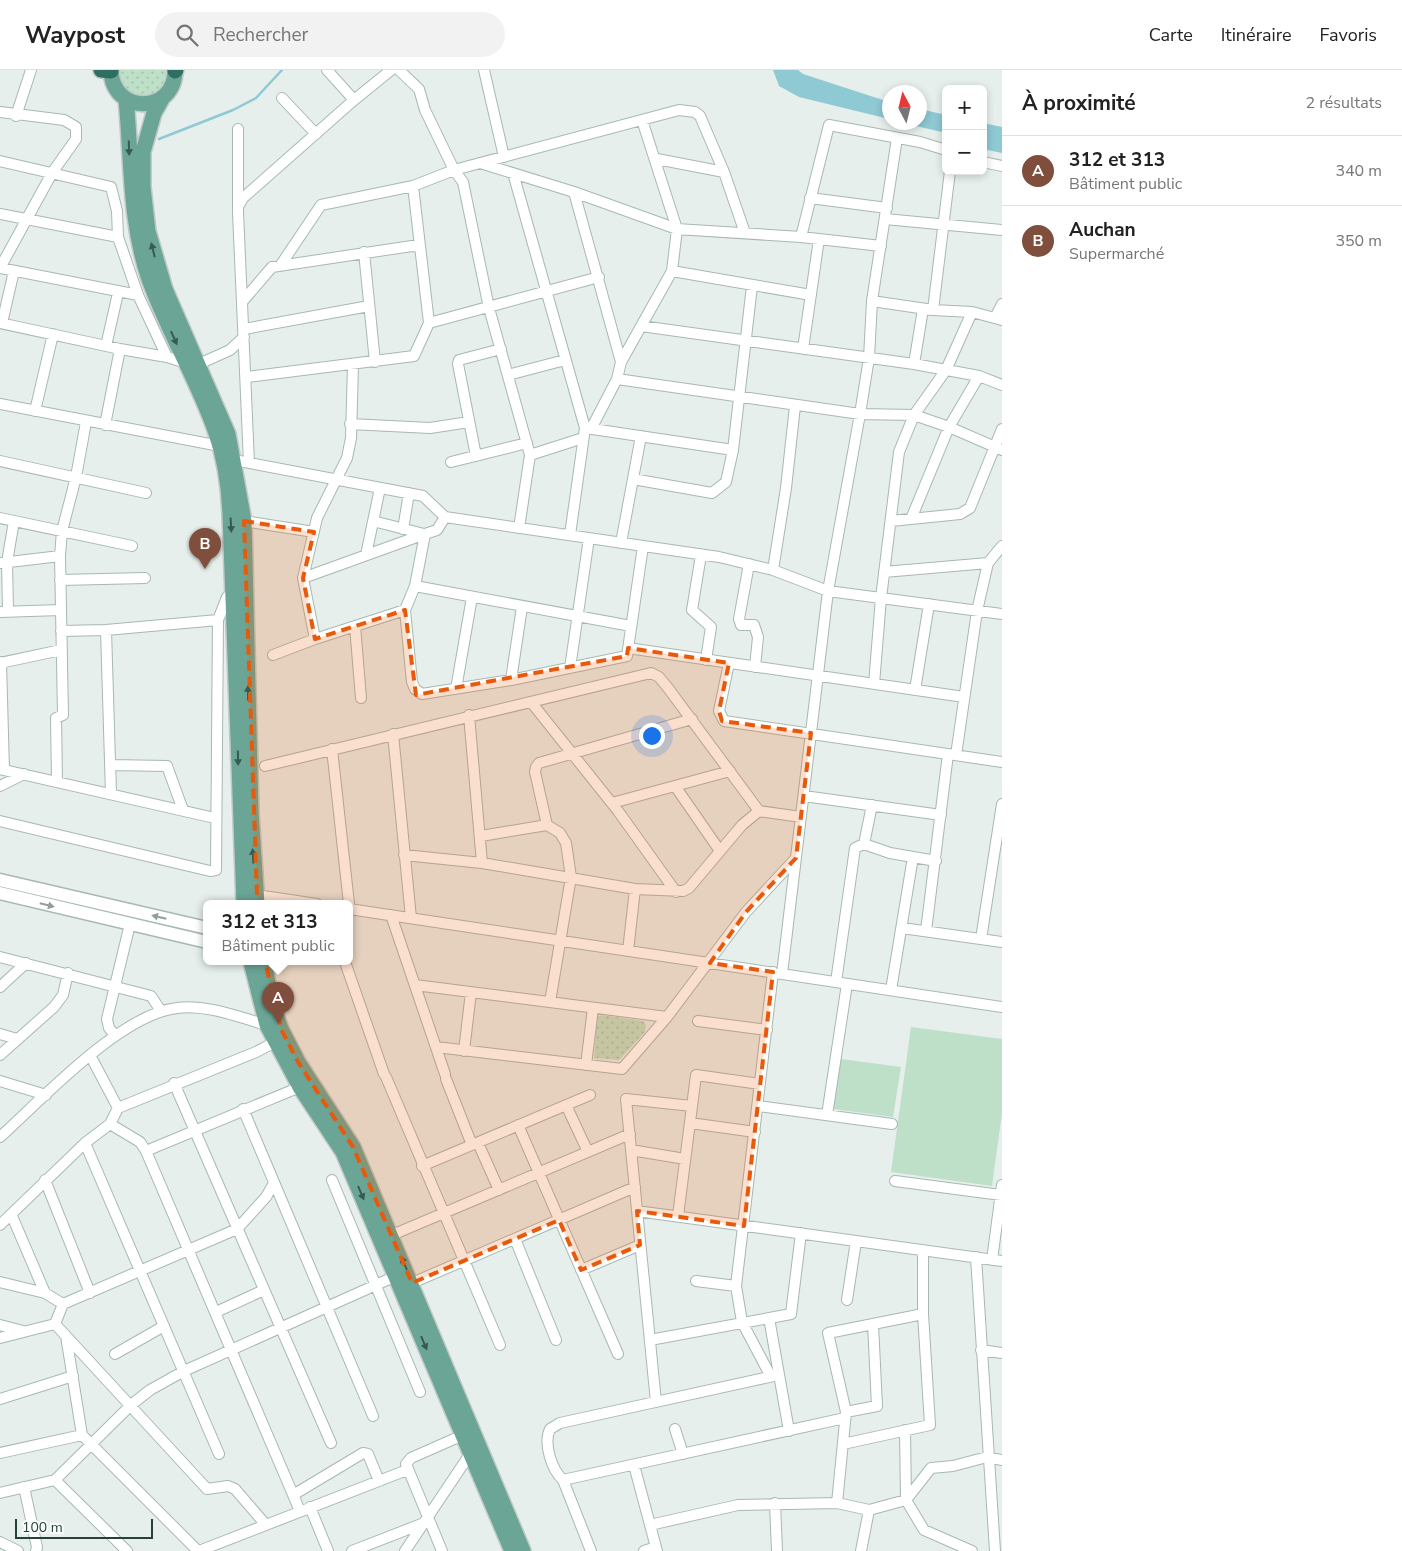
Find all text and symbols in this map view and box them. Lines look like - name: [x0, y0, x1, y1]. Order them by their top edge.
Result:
- search box: [155, 12, 505, 57]
- text: Waypost: [25, 19, 125, 51]
- icon: search: [173, 21, 201, 49]
- text: Rechercher: [213, 22, 308, 48]
- text: Carte: [1149, 23, 1193, 47]
- text: Itinéraire: [1221, 23, 1292, 47]
- text: Favoris: [1320, 23, 1377, 47]
- north arrow: [882, 85, 927, 130]
- map controls: [942, 85, 987, 175]
- button: +: [942, 85, 987, 130]
- text: À proximité: [1022, 89, 1136, 117]
- text: 2 résultats: [1306, 92, 1382, 114]
- button: −: [942, 130, 987, 175]
- one-way arrow: [126, 140, 134, 156]
- text: 312 et 313: [1069, 147, 1165, 173]
- text: A: [1032, 160, 1044, 182]
- text: 340 m: [1335, 160, 1382, 182]
- text: Bâtiment public: [1069, 173, 1182, 195]
- text: Auchan: [1069, 217, 1136, 243]
- text: B: [1032, 230, 1044, 252]
- text: 350 m: [1335, 230, 1382, 252]
- one-way arrow: [149, 242, 157, 257]
- text: Supermarché: [1069, 243, 1164, 265]
- one-way arrow: [171, 331, 179, 345]
- one-way arrow: [227, 517, 235, 533]
- pin: B: [189, 528, 221, 569]
- one-way arrow: [244, 685, 252, 701]
- your location: [639, 723, 665, 749]
- one-way arrow: [234, 750, 242, 766]
- one-way arrow: [248, 847, 256, 863]
- popup: [203, 900, 353, 965]
- one-way arrow: [40, 901, 55, 909]
- text: 312 et 313: [221, 909, 318, 935]
- one-way arrow: [152, 913, 167, 921]
- text: Bâtiment public: [221, 935, 335, 957]
- pin: A: [262, 982, 294, 1023]
- one-way arrow: [357, 1186, 365, 1200]
- one-way arrow: [399, 1256, 407, 1270]
- one-way arrow: [420, 1336, 428, 1350]
- scale bar: [15, 1516, 152, 1539]
- text: 100 m: [22, 1518, 63, 1537]

